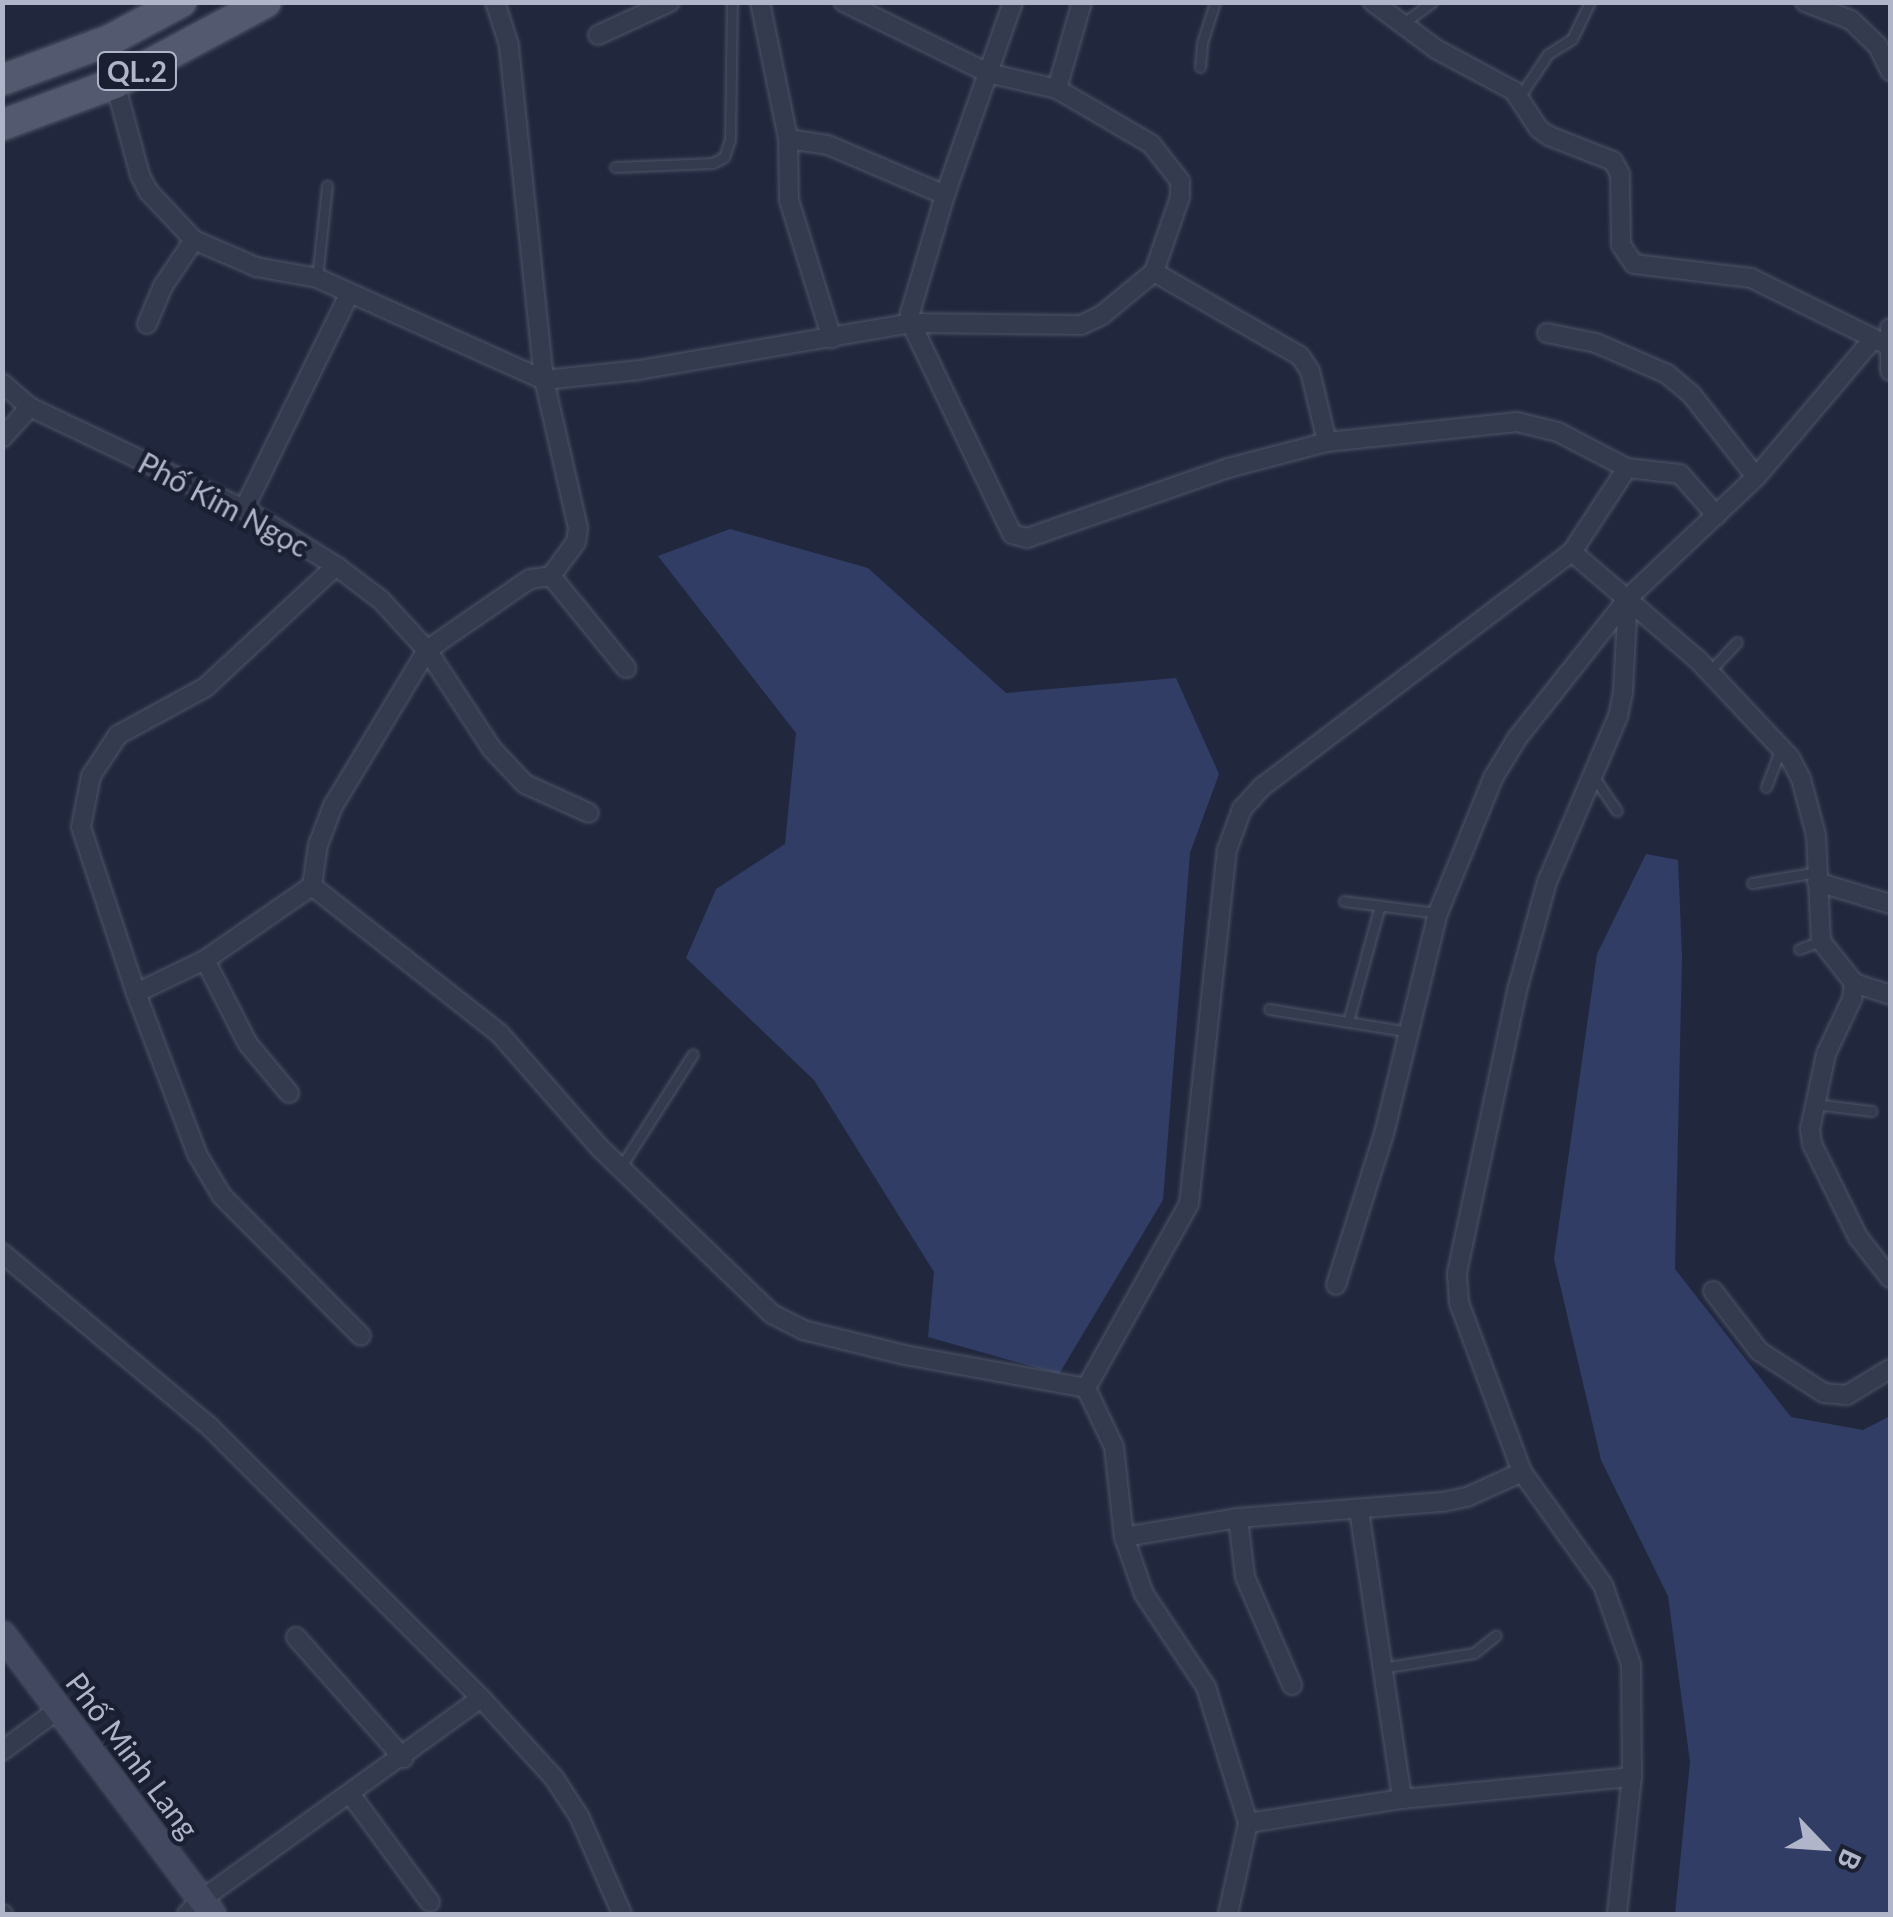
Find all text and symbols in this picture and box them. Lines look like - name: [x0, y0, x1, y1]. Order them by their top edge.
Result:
- road number: QL.2: [94, 48, 180, 94]
- street label: Phố Kim Ngọc: [133, 444, 315, 564]
- street label: Phố Minh Lang: [59, 1665, 207, 1845]
- north arrow: [1773, 1797, 1873, 1897]
- text: B: [1831, 1844, 1869, 1875]

